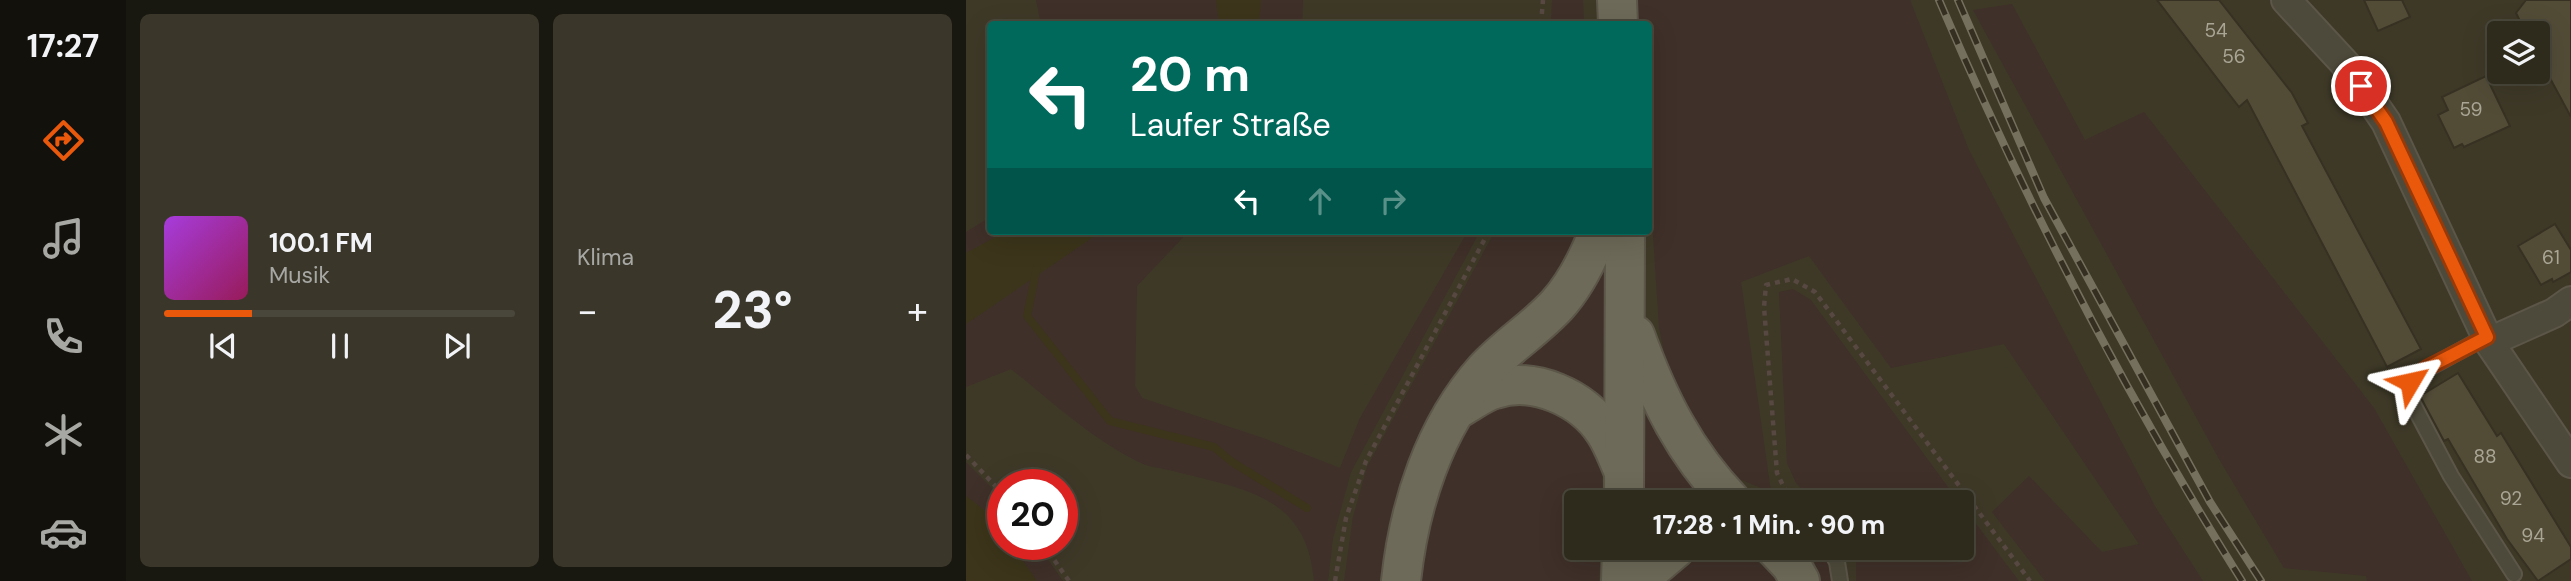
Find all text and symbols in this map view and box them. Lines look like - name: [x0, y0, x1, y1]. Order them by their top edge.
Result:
- house number: 54: [2204, 18, 2228, 43]
- map controls: [2487, 21, 2550, 84]
- button: layers: [2487, 21, 2550, 84]
- text: 17:27: [27, 25, 99, 67]
- text: 20 m: [1130, 42, 1250, 106]
- house number: 56: [2222, 44, 2246, 69]
- icon: left: [1015, 49, 1106, 140]
- pin: [2331, 56, 2391, 116]
- icon: arrive: [2342, 67, 2380, 105]
- house number: 59: [2460, 97, 2482, 122]
- text: Laufer Straße: [1130, 104, 1331, 146]
- icon: directions: [39, 116, 88, 165]
- icon: left: [1228, 182, 1266, 220]
- icon: ahead: [1301, 182, 1339, 220]
- icon: right: [1374, 182, 1412, 220]
- icon: music: [39, 214, 88, 263]
- text: 100.1 FM: [269, 226, 373, 260]
- text: Klima: [577, 242, 634, 272]
- house number: 61: [2542, 245, 2560, 270]
- text: Musik: [269, 260, 330, 290]
- text: 23°: [712, 276, 793, 344]
- text: −: [577, 286, 598, 336]
- text: +: [907, 286, 928, 336]
- icon: phone: [39, 312, 88, 361]
- icon: previous: [204, 327, 242, 365]
- icon: pause: [321, 327, 359, 365]
- icon: next: [438, 327, 476, 365]
- position arrow: [2373, 345, 2447, 419]
- icon: climate: [39, 410, 88, 459]
- house number: 88: [2473, 444, 2497, 469]
- speed limit sign: 20: [987, 469, 1078, 560]
- house number: 92: [2500, 486, 2522, 511]
- icon: car: [39, 508, 88, 557]
- text: 17:28 · 1 Min. · 90 m: [1653, 508, 1885, 542]
- house number: 94: [2521, 523, 2545, 548]

